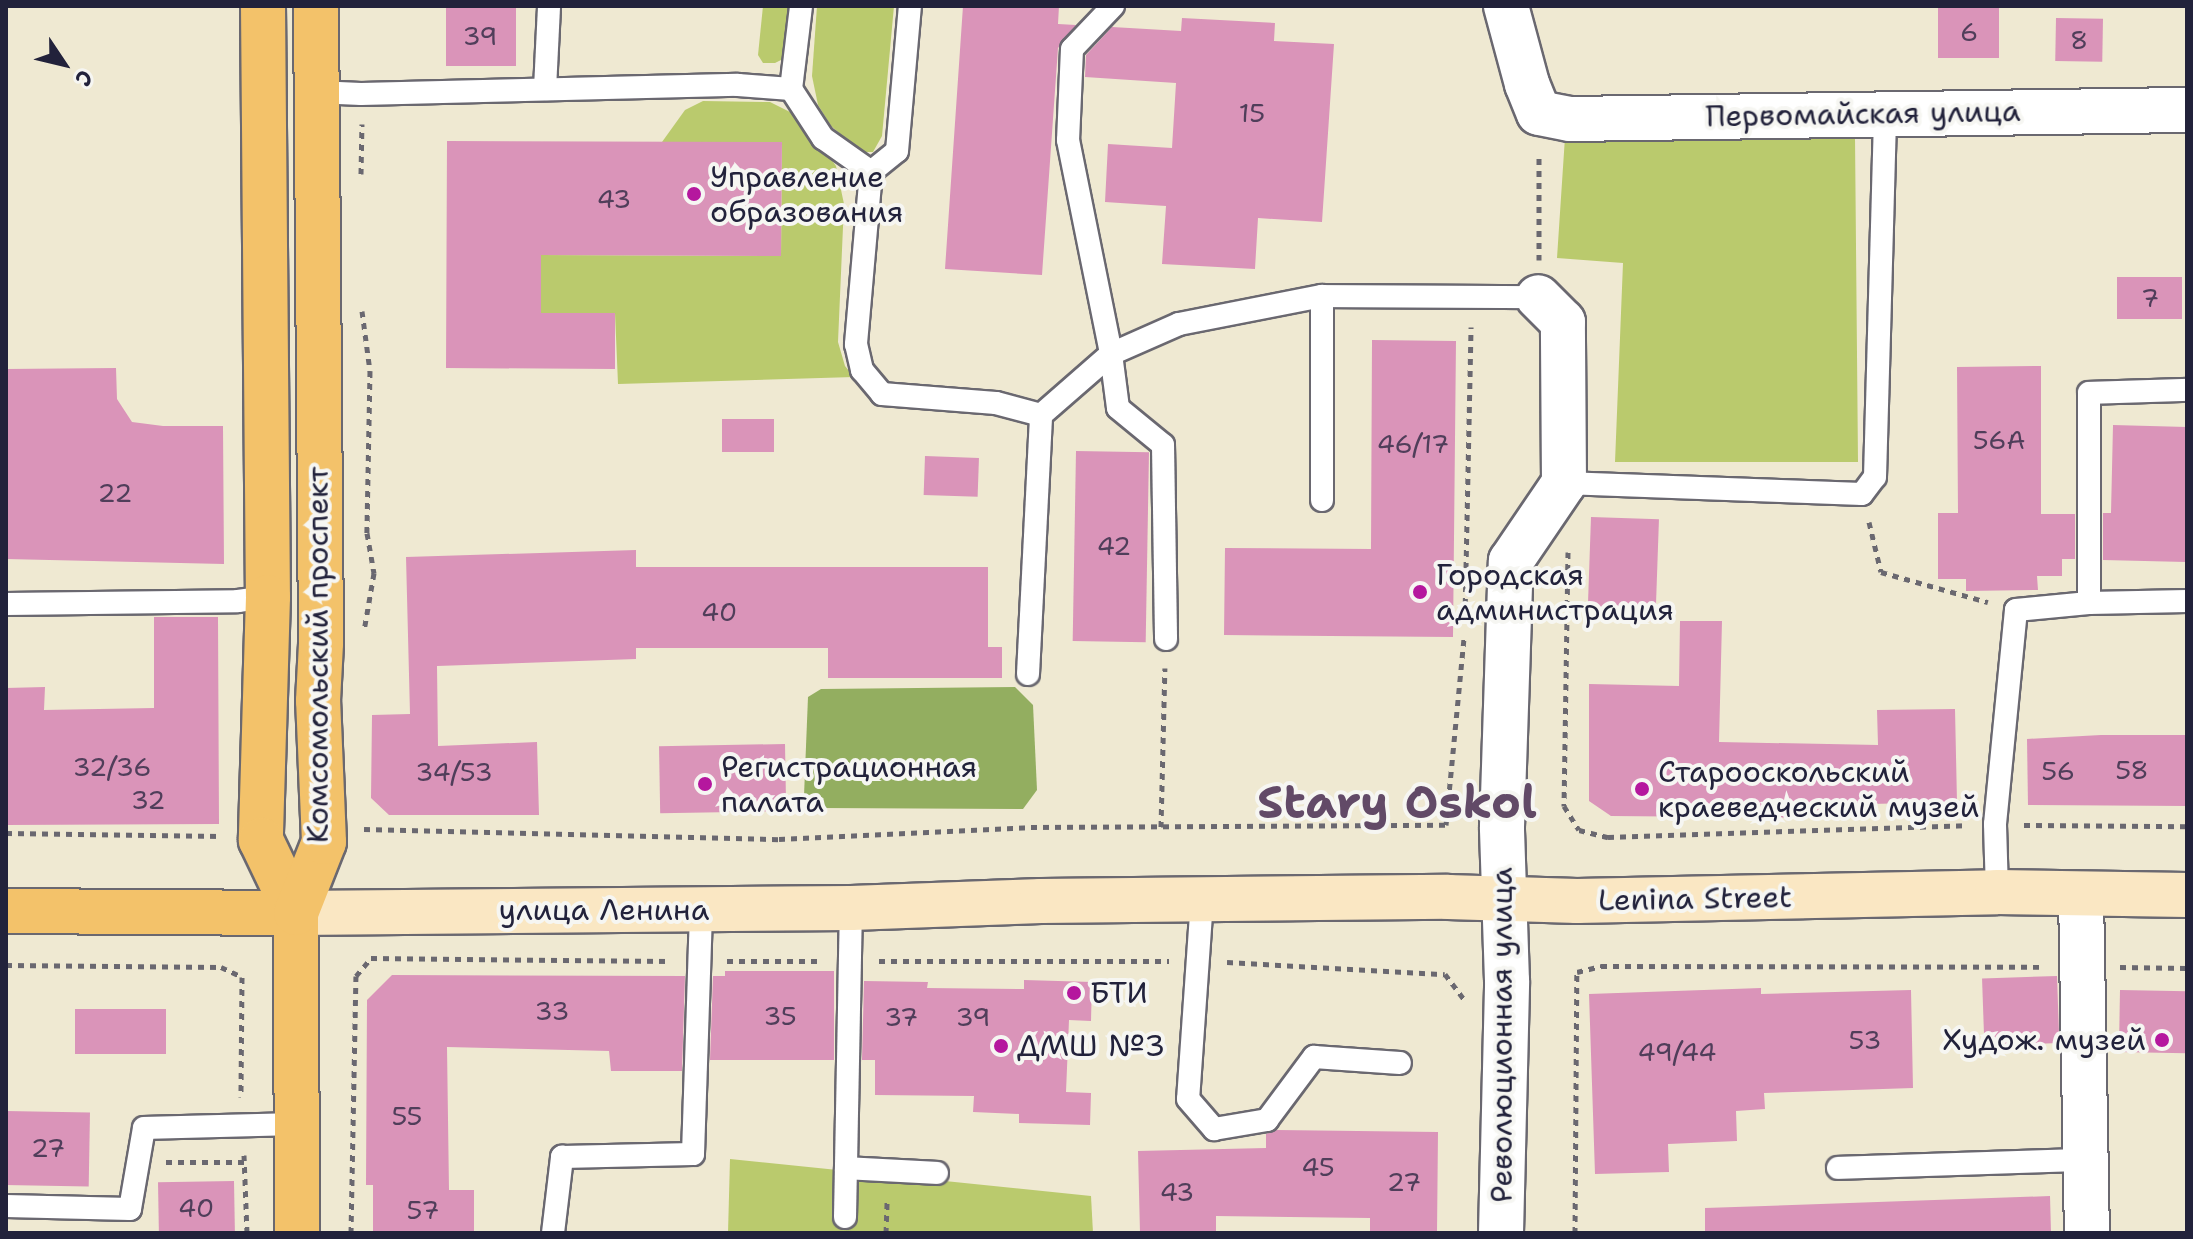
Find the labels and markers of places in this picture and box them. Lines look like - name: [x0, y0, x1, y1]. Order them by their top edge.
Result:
- place label: Управление образования: [710, 159, 904, 230]
- marker: Управление образования: [685, 185, 703, 203]
- place label: Городская администрация: [1436, 557, 1674, 628]
- marker: Городская администрация: [1411, 583, 1429, 601]
- place label: Регистрационная палата: [721, 749, 977, 820]
- place label: Старооскольский краеведческий музей: [1658, 754, 1979, 824]
- marker: Регистрационная палата: [696, 775, 714, 793]
- marker: Старооскольский краеведческий музей: [1633, 780, 1651, 798]
- place label: БТИ: [1090, 975, 1148, 1011]
- marker: БТИ: [1065, 984, 1083, 1002]
- place label: Худож. музей: [1943, 1022, 2146, 1058]
- place label: ДМШ №3: [1017, 1028, 1165, 1064]
- marker: Худож. музей: [2153, 1031, 2171, 1049]
- marker: ДМШ №3: [992, 1037, 1010, 1055]

